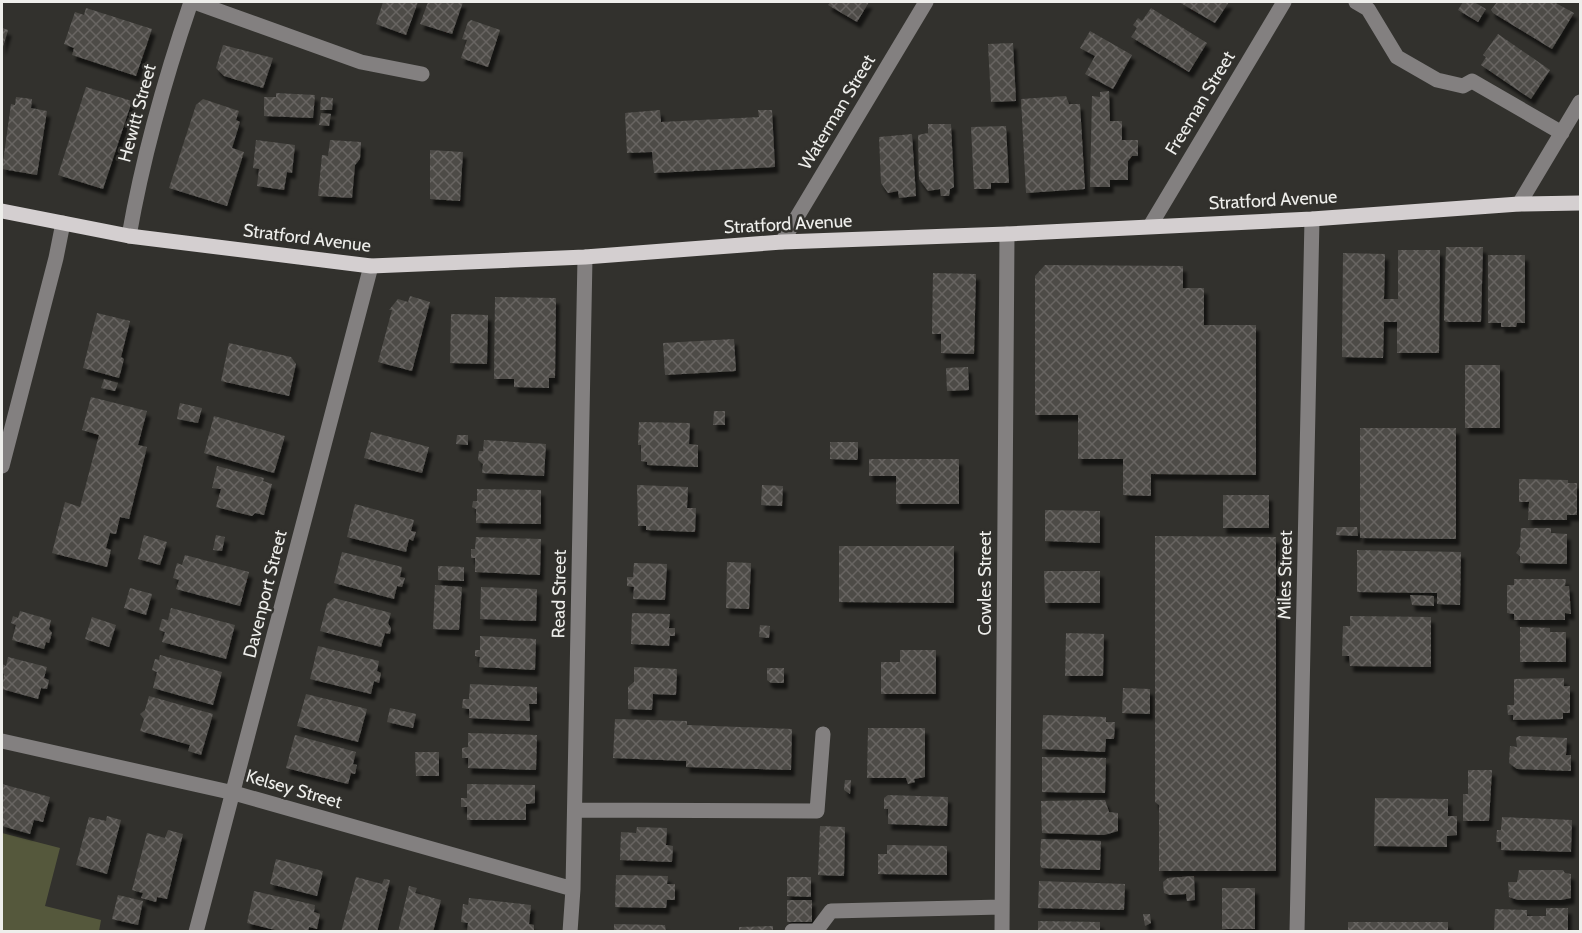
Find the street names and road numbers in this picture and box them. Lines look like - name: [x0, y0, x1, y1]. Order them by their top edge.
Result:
- street label: Freeman Street: [1160, 47, 1240, 159]
- street label: Waterman Street: [794, 50, 880, 174]
- street label: Hewitt Street: [113, 61, 161, 165]
- street label: Stratford Avenue: [1208, 186, 1338, 214]
- street label: Stratford Avenue: [723, 210, 853, 238]
- street label: Stratford Avenue: [242, 219, 372, 257]
- street label: Davenport Street: [238, 528, 292, 660]
- street label: Miles Street: [1273, 530, 1297, 620]
- street label: Cowles Street: [974, 531, 996, 635]
- street label: Read Street: [547, 549, 571, 639]
- street label: Kelsey Street: [243, 765, 345, 813]

